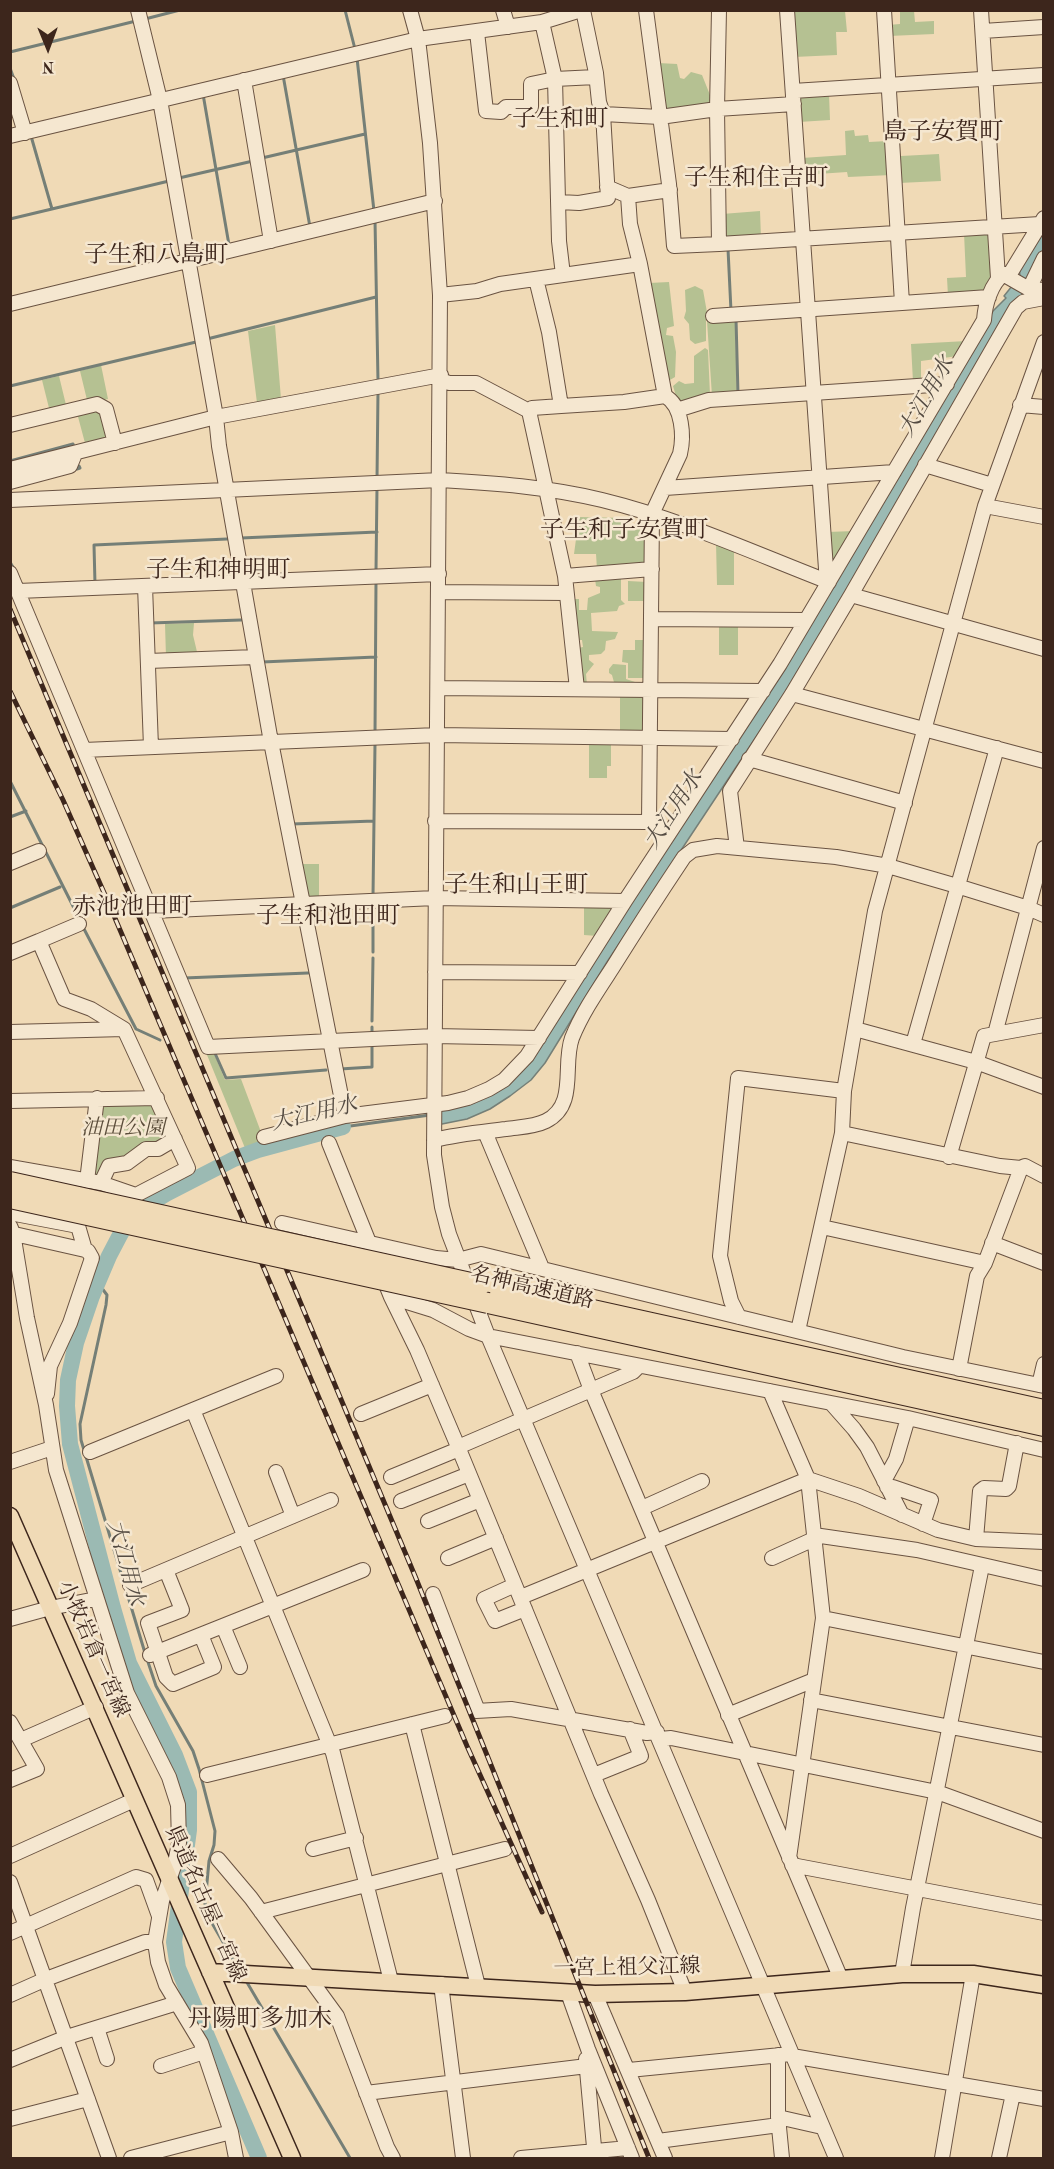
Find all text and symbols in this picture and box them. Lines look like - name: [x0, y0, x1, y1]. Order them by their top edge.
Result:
- north arrow: [18, 18, 78, 78]
- text: N: [42, 58, 55, 74]
- district label: 子生和町: [512, 106, 608, 134]
- district label: 島子安賀町: [883, 119, 1003, 147]
- district label: 子生和住吉町: [684, 165, 828, 193]
- district label: 子生和八島町: [84, 242, 228, 270]
- water label: 大江用水: [894, 352, 960, 442]
- district label: 子生和子安賀町: [540, 517, 708, 545]
- district label: 子生和神明町: [146, 557, 290, 585]
- water label: 大江用水: [639, 766, 709, 854]
- district label: 子生和山王町: [444, 872, 588, 900]
- district label: 赤池池田町: [72, 894, 192, 922]
- district label: 子生和池田町: [256, 903, 400, 931]
- water label: 大江用水: [268, 1091, 360, 1137]
- park label: 油田公園: [81, 1115, 165, 1141]
- street label: 名神高速道路: [468, 1262, 596, 1314]
- water label: 大江用水: [101, 1517, 149, 1609]
- street label: 小牧岩倉一宮線: [52, 1577, 134, 1721]
- street label: 県道名古屋一宮線: [159, 1822, 251, 1986]
- street label: 一宮上祖父江線: [553, 1954, 701, 1982]
- district label: 丹陽町多加木: [188, 2006, 332, 2034]

